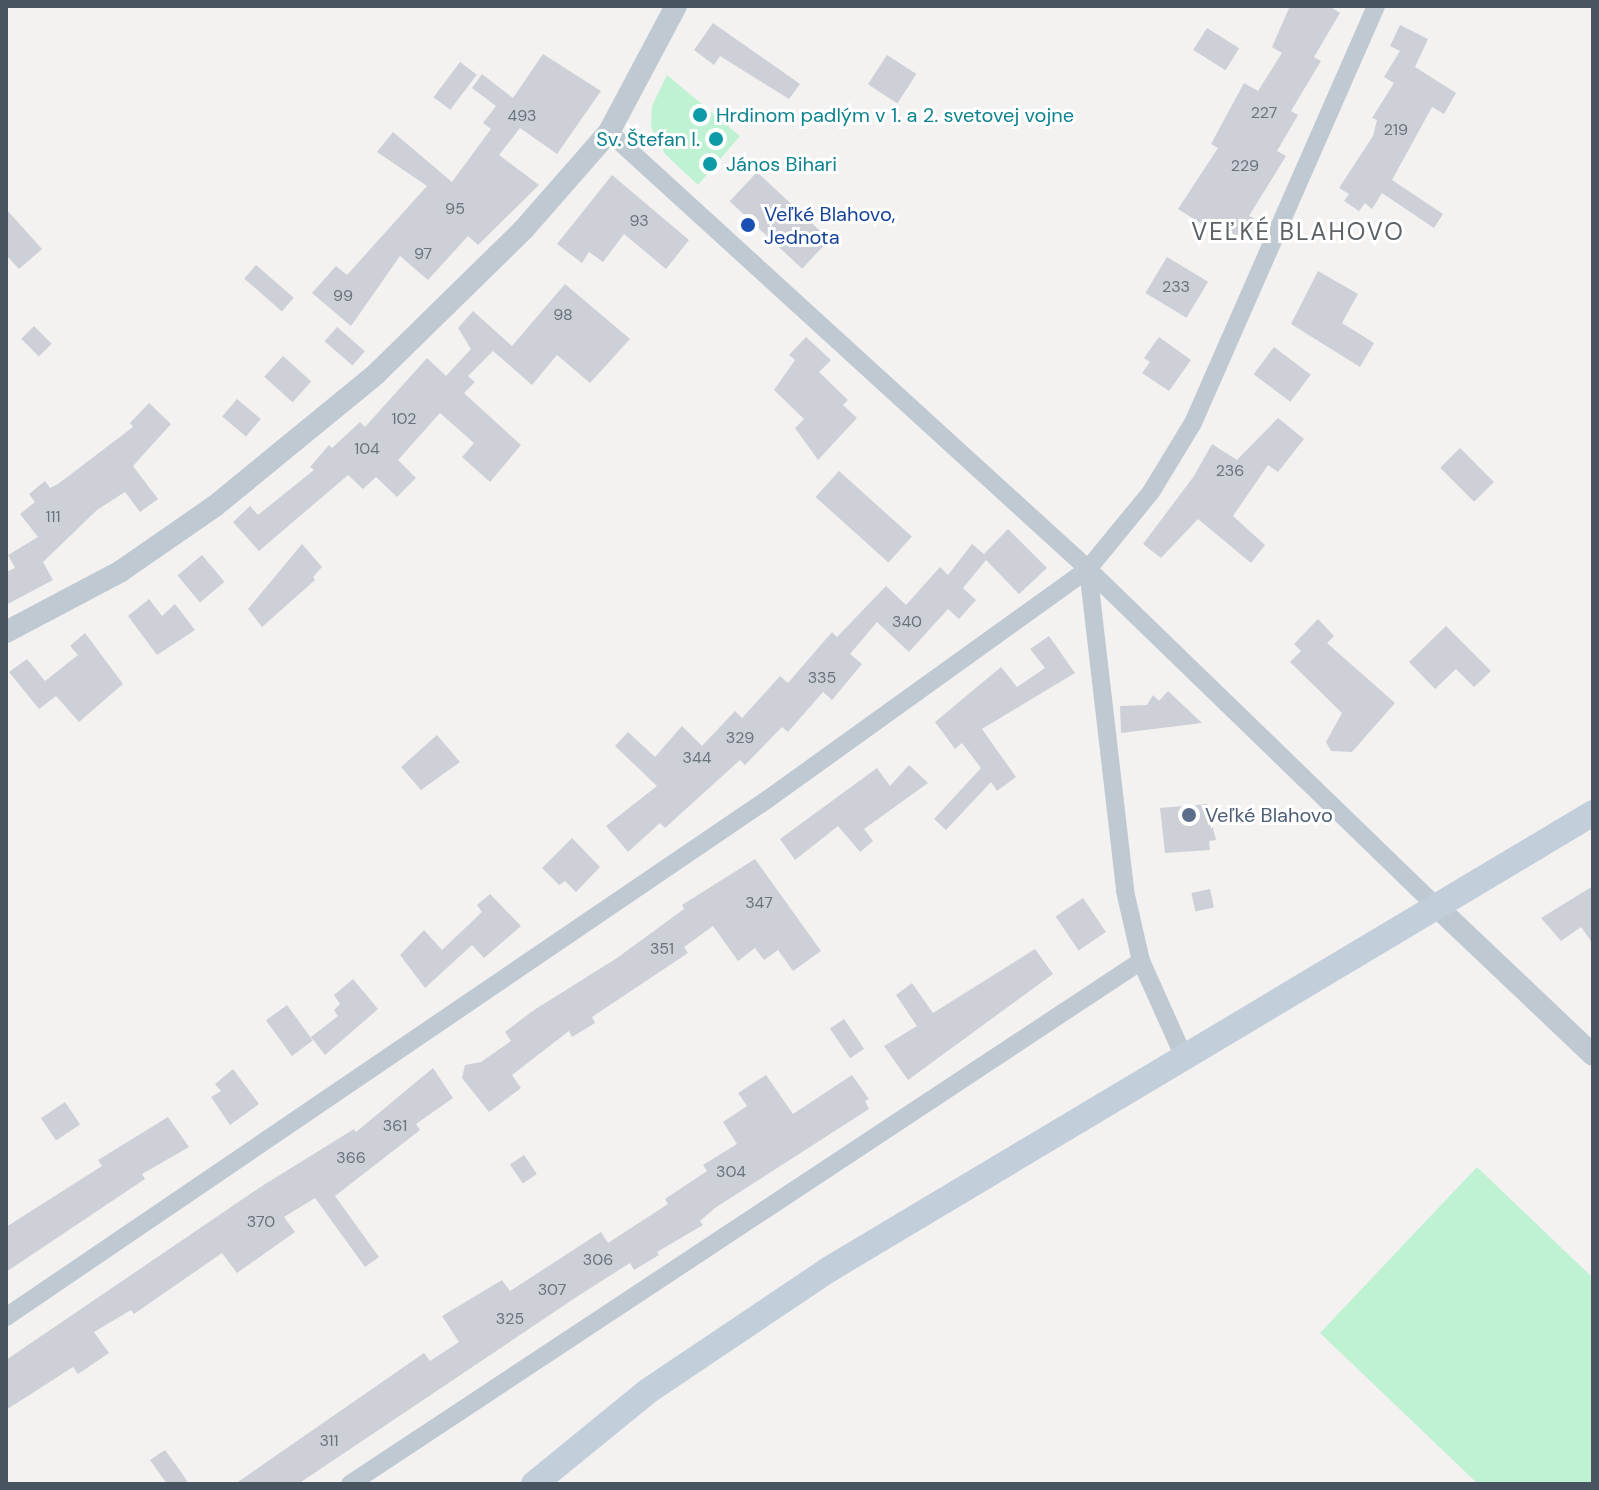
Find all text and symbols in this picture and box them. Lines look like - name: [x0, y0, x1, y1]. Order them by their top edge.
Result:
- place label: Hrdinom padlým v 1. a 2. svetovej vojne: [716, 103, 1074, 127]
- house number: 227: [1251, 103, 1277, 123]
- house number: 493: [508, 106, 536, 126]
- marker: Hrdinom padlým v 1. a 2. svetovej vojne: [691, 106, 709, 124]
- house number: 219: [1384, 120, 1408, 140]
- place label: Sv. Štefan I.: [596, 127, 700, 151]
- marker: Sv. Štefan I.: [707, 130, 725, 148]
- place label: János Bihari: [726, 152, 837, 176]
- marker: János Bihari: [701, 155, 719, 173]
- house number: 229: [1231, 156, 1259, 176]
- house number: 95: [445, 199, 465, 219]
- place label: Veľké Blahovo, Jednota: [764, 202, 895, 249]
- house number: 93: [629, 211, 649, 231]
- marker: Veľké Blahovo, Jednota: [739, 216, 757, 234]
- district label: VEĽKÉ BLAHOVO: [1191, 218, 1405, 246]
- house number: 97: [414, 244, 432, 264]
- house number: 233: [1162, 277, 1190, 297]
- house number: 99: [333, 286, 353, 306]
- house number: 98: [553, 305, 573, 325]
- house number: 102: [392, 409, 416, 429]
- house number: 104: [354, 439, 380, 459]
- house number: 236: [1216, 461, 1244, 481]
- house number: 111: [46, 507, 60, 527]
- house number: 340: [892, 612, 922, 632]
- house number: 335: [808, 668, 836, 688]
- house number: 329: [726, 728, 754, 748]
- house number: 344: [683, 748, 711, 768]
- place label: Veľké Blahovo: [1205, 803, 1333, 827]
- marker: Veľké Blahovo: [1180, 806, 1198, 824]
- house number: 347: [745, 893, 773, 913]
- house number: 351: [650, 939, 674, 959]
- house number: 361: [383, 1116, 407, 1136]
- house number: 366: [336, 1148, 366, 1168]
- house number: 304: [716, 1162, 746, 1182]
- house number: 370: [247, 1212, 275, 1232]
- house number: 306: [583, 1250, 613, 1270]
- house number: 307: [538, 1280, 566, 1300]
- house number: 325: [496, 1309, 524, 1329]
- house number: 311: [319, 1431, 339, 1451]

